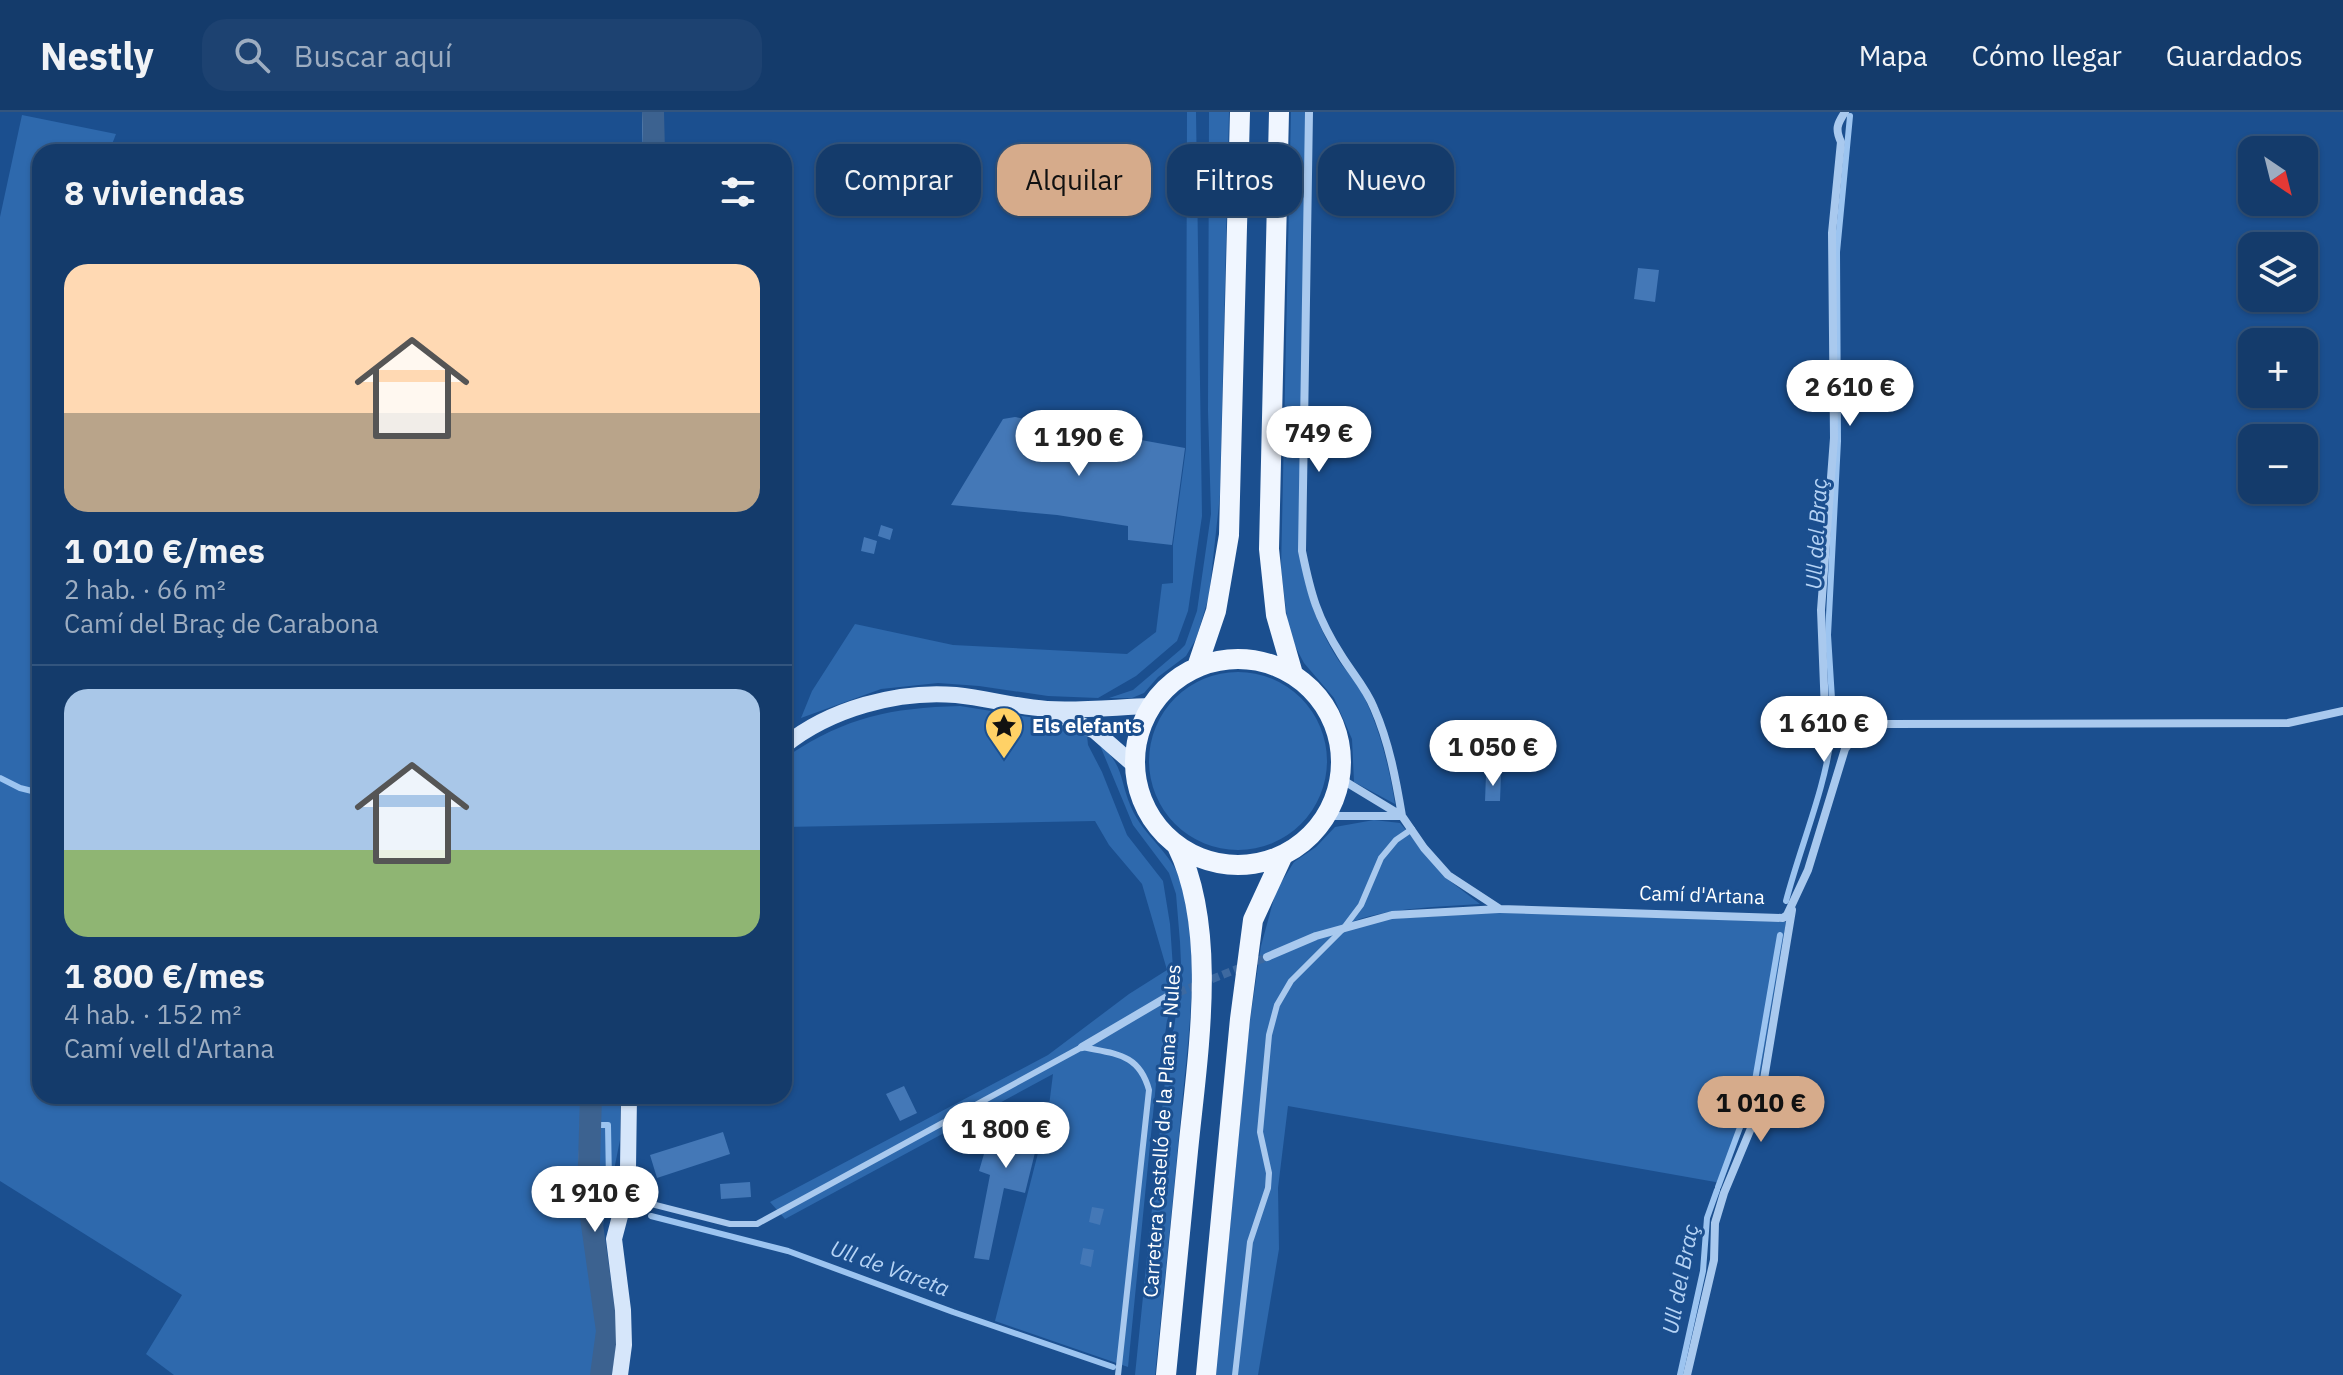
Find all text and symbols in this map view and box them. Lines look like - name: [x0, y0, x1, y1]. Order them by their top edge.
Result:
- search box: [202, 19, 762, 91]
- text: Nestly: [40, 31, 154, 80]
- icon: search: [230, 33, 274, 77]
- text: Buscar aquí: [294, 36, 452, 75]
- text: Mapa: [1859, 37, 1928, 74]
- text: Cómo llegar: [1972, 37, 2122, 74]
- text: Guardados: [2166, 37, 2303, 74]
- north arrow: [2238, 136, 2318, 216]
- map controls: [2238, 136, 2318, 504]
- chip: Comprar: [816, 144, 981, 216]
- chip: Alquilar: [997, 144, 1151, 216]
- chip: Filtros: [1167, 144, 1302, 216]
- chip: Nuevo: [1318, 144, 1454, 216]
- text: 8 viviendas: [64, 170, 245, 214]
- icon: filters: [716, 170, 760, 214]
- button: layers: [2238, 232, 2318, 312]
- icon: home: [340, 316, 484, 460]
- button: +: [2238, 328, 2318, 408]
- pin: 2 610 €: [1776, 360, 1924, 428]
- text: 2 610 €: [1805, 369, 1895, 403]
- pin: 749 €: [1263, 406, 1375, 474]
- pin: 1 190 €: [1005, 410, 1153, 478]
- text: 749 €: [1284, 415, 1354, 449]
- text: 1 190 €: [1034, 419, 1124, 453]
- button: −: [2238, 424, 2318, 504]
- water label: Ull del Braç: [1798, 477, 1833, 590]
- text: 1 010 €/mes: [64, 528, 265, 572]
- text: 2 hab. · 66 m²: [64, 572, 226, 606]
- text: Camí del Braç de Carabona: [64, 606, 379, 640]
- pin: 1 610 €: [1750, 696, 1898, 764]
- place icon: Els elefants: [983, 705, 1025, 760]
- text: 1 610 €: [1779, 705, 1869, 739]
- place label: Els elefants: [1032, 712, 1142, 739]
- pin: 1 050 €: [1419, 720, 1567, 788]
- text: 1 050 €: [1448, 729, 1538, 763]
- icon: home: [340, 741, 484, 885]
- street label: Camí d'Artana: [1639, 879, 1766, 910]
- text: 1 800 €/mes: [64, 953, 265, 997]
- street label: Carretera Castelló de la Plana - Nules: [1136, 963, 1187, 1299]
- text: 4 hab. · 152 m²: [64, 997, 241, 1031]
- text: Camí vell d'Artana: [64, 1031, 274, 1065]
- pin: 1 010 €: [1687, 1076, 1835, 1144]
- text: 1 010 €: [1716, 1085, 1806, 1119]
- pin: 1 800 €: [932, 1102, 1080, 1170]
- text: 1 800 €: [961, 1111, 1051, 1145]
- pin: 1 910 €: [521, 1166, 669, 1234]
- text: 1 910 €: [550, 1175, 640, 1209]
- water label: Ull del Braç: [1655, 1221, 1704, 1336]
- water label: Ull de Vareta: [827, 1233, 954, 1302]

